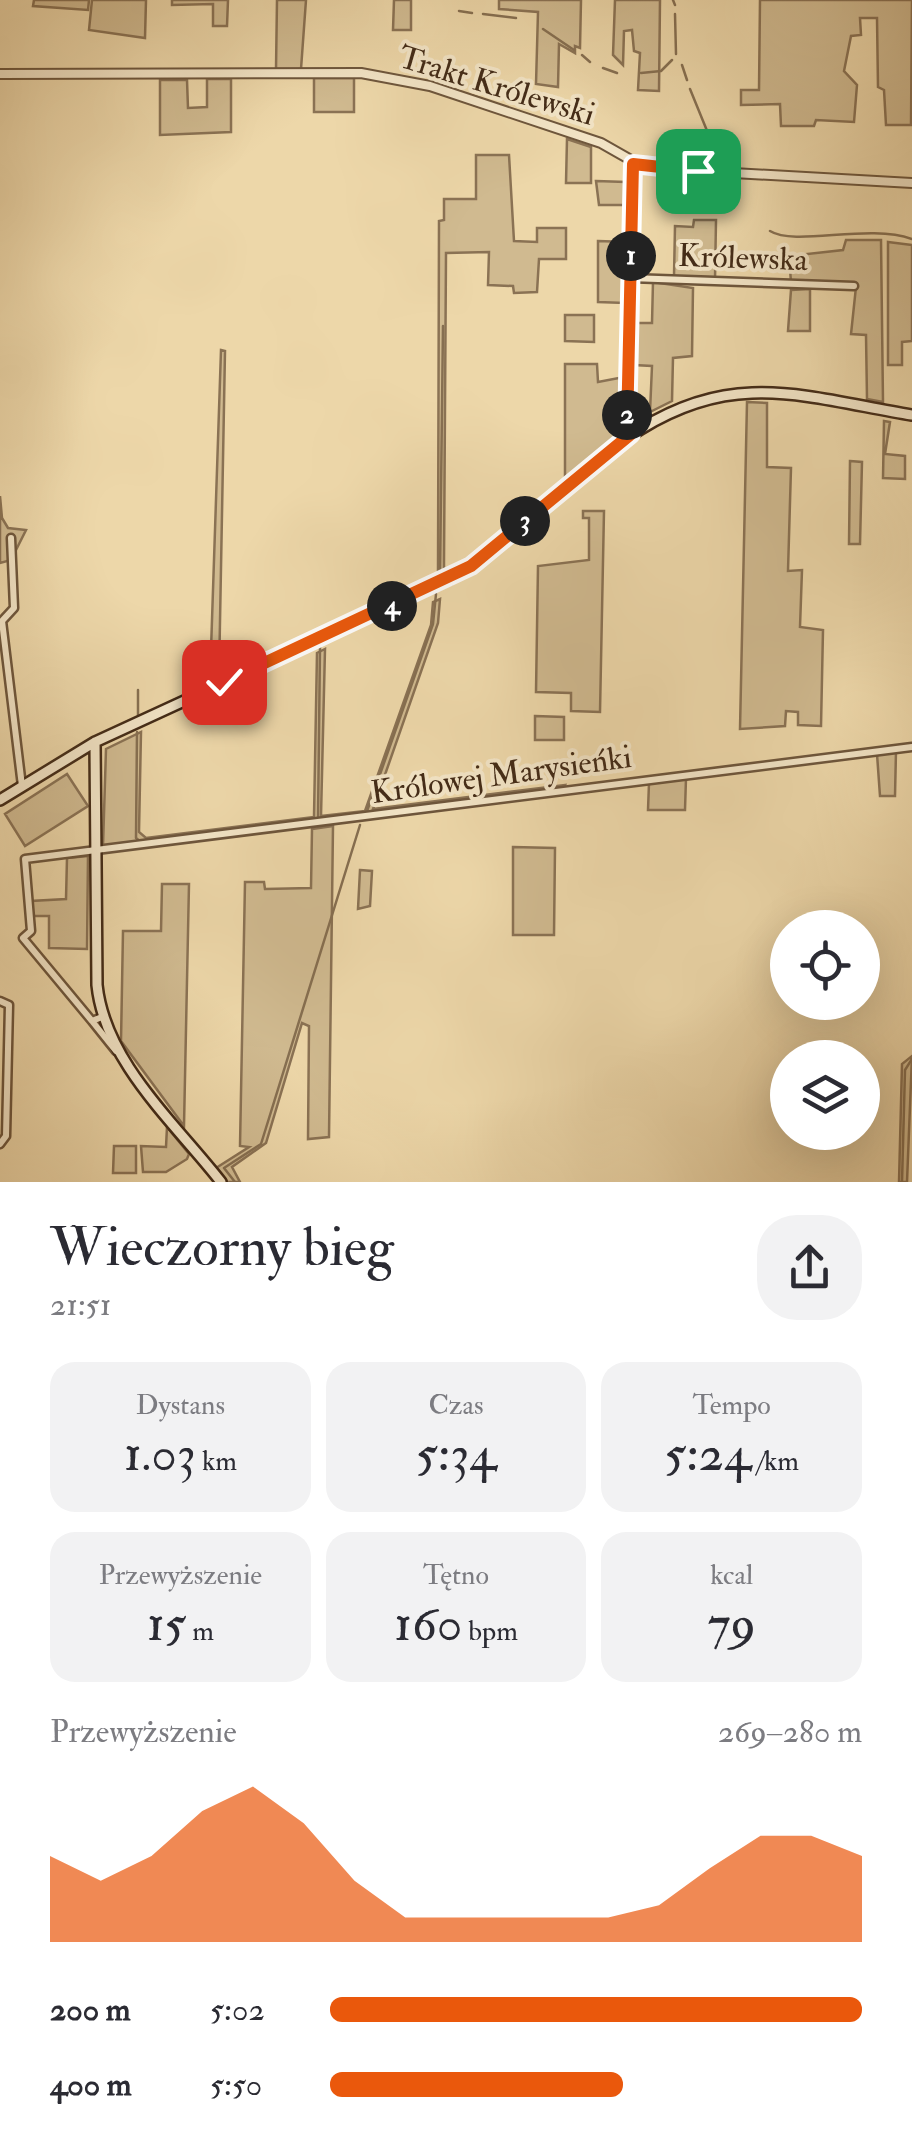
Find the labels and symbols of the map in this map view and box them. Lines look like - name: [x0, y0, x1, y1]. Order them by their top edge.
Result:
- street label: Trakt Królewski: [394, 37, 600, 135]
- pin: [656, 129, 741, 214]
- pin: 1: [606, 231, 656, 281]
- street label: Królewska: [677, 236, 809, 280]
- pin: 2: [602, 390, 652, 440]
- pin: 3: [500, 496, 550, 546]
- pin: 4: [367, 581, 417, 631]
- pin: [182, 640, 267, 725]
- street label: Królowej Marysieńki: [368, 737, 634, 813]

